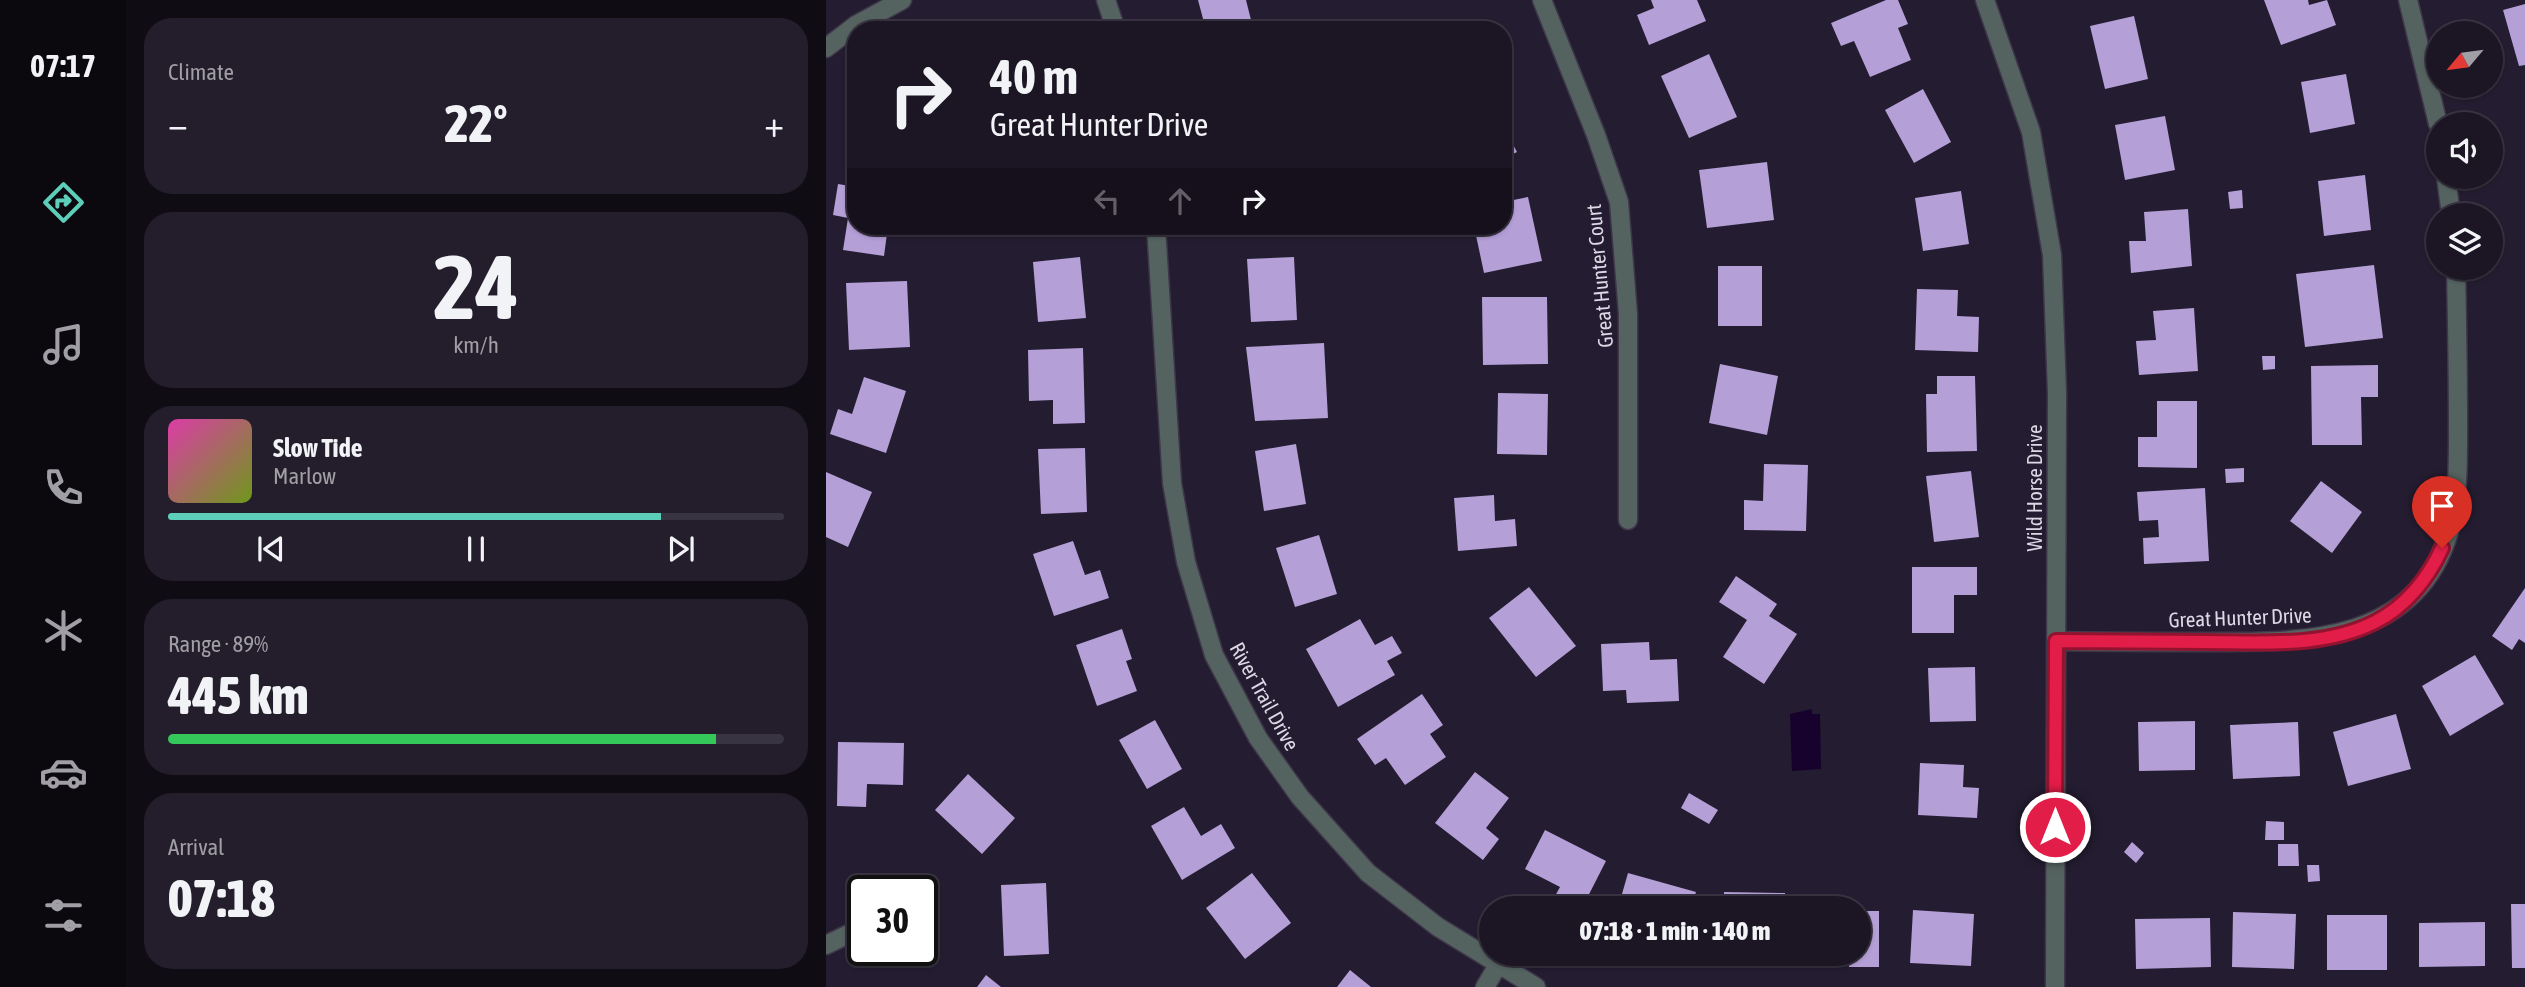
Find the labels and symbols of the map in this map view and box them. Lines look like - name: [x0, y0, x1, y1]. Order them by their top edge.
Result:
- north arrow: [2426, 21, 2502, 98]
- street label: Great Hunter Court: [1581, 203, 1617, 349]
- street label: Wild Horse Drive: [2022, 424, 2046, 552]
- pin: [2412, 476, 2472, 548]
- street label: Great Hunter Drive: [2168, 603, 2312, 631]
- street label: River Trail Drive: [1225, 638, 1305, 754]
- position arrow: [2018, 790, 2092, 864]
- speed limit sign: 30: [847, 875, 938, 966]

